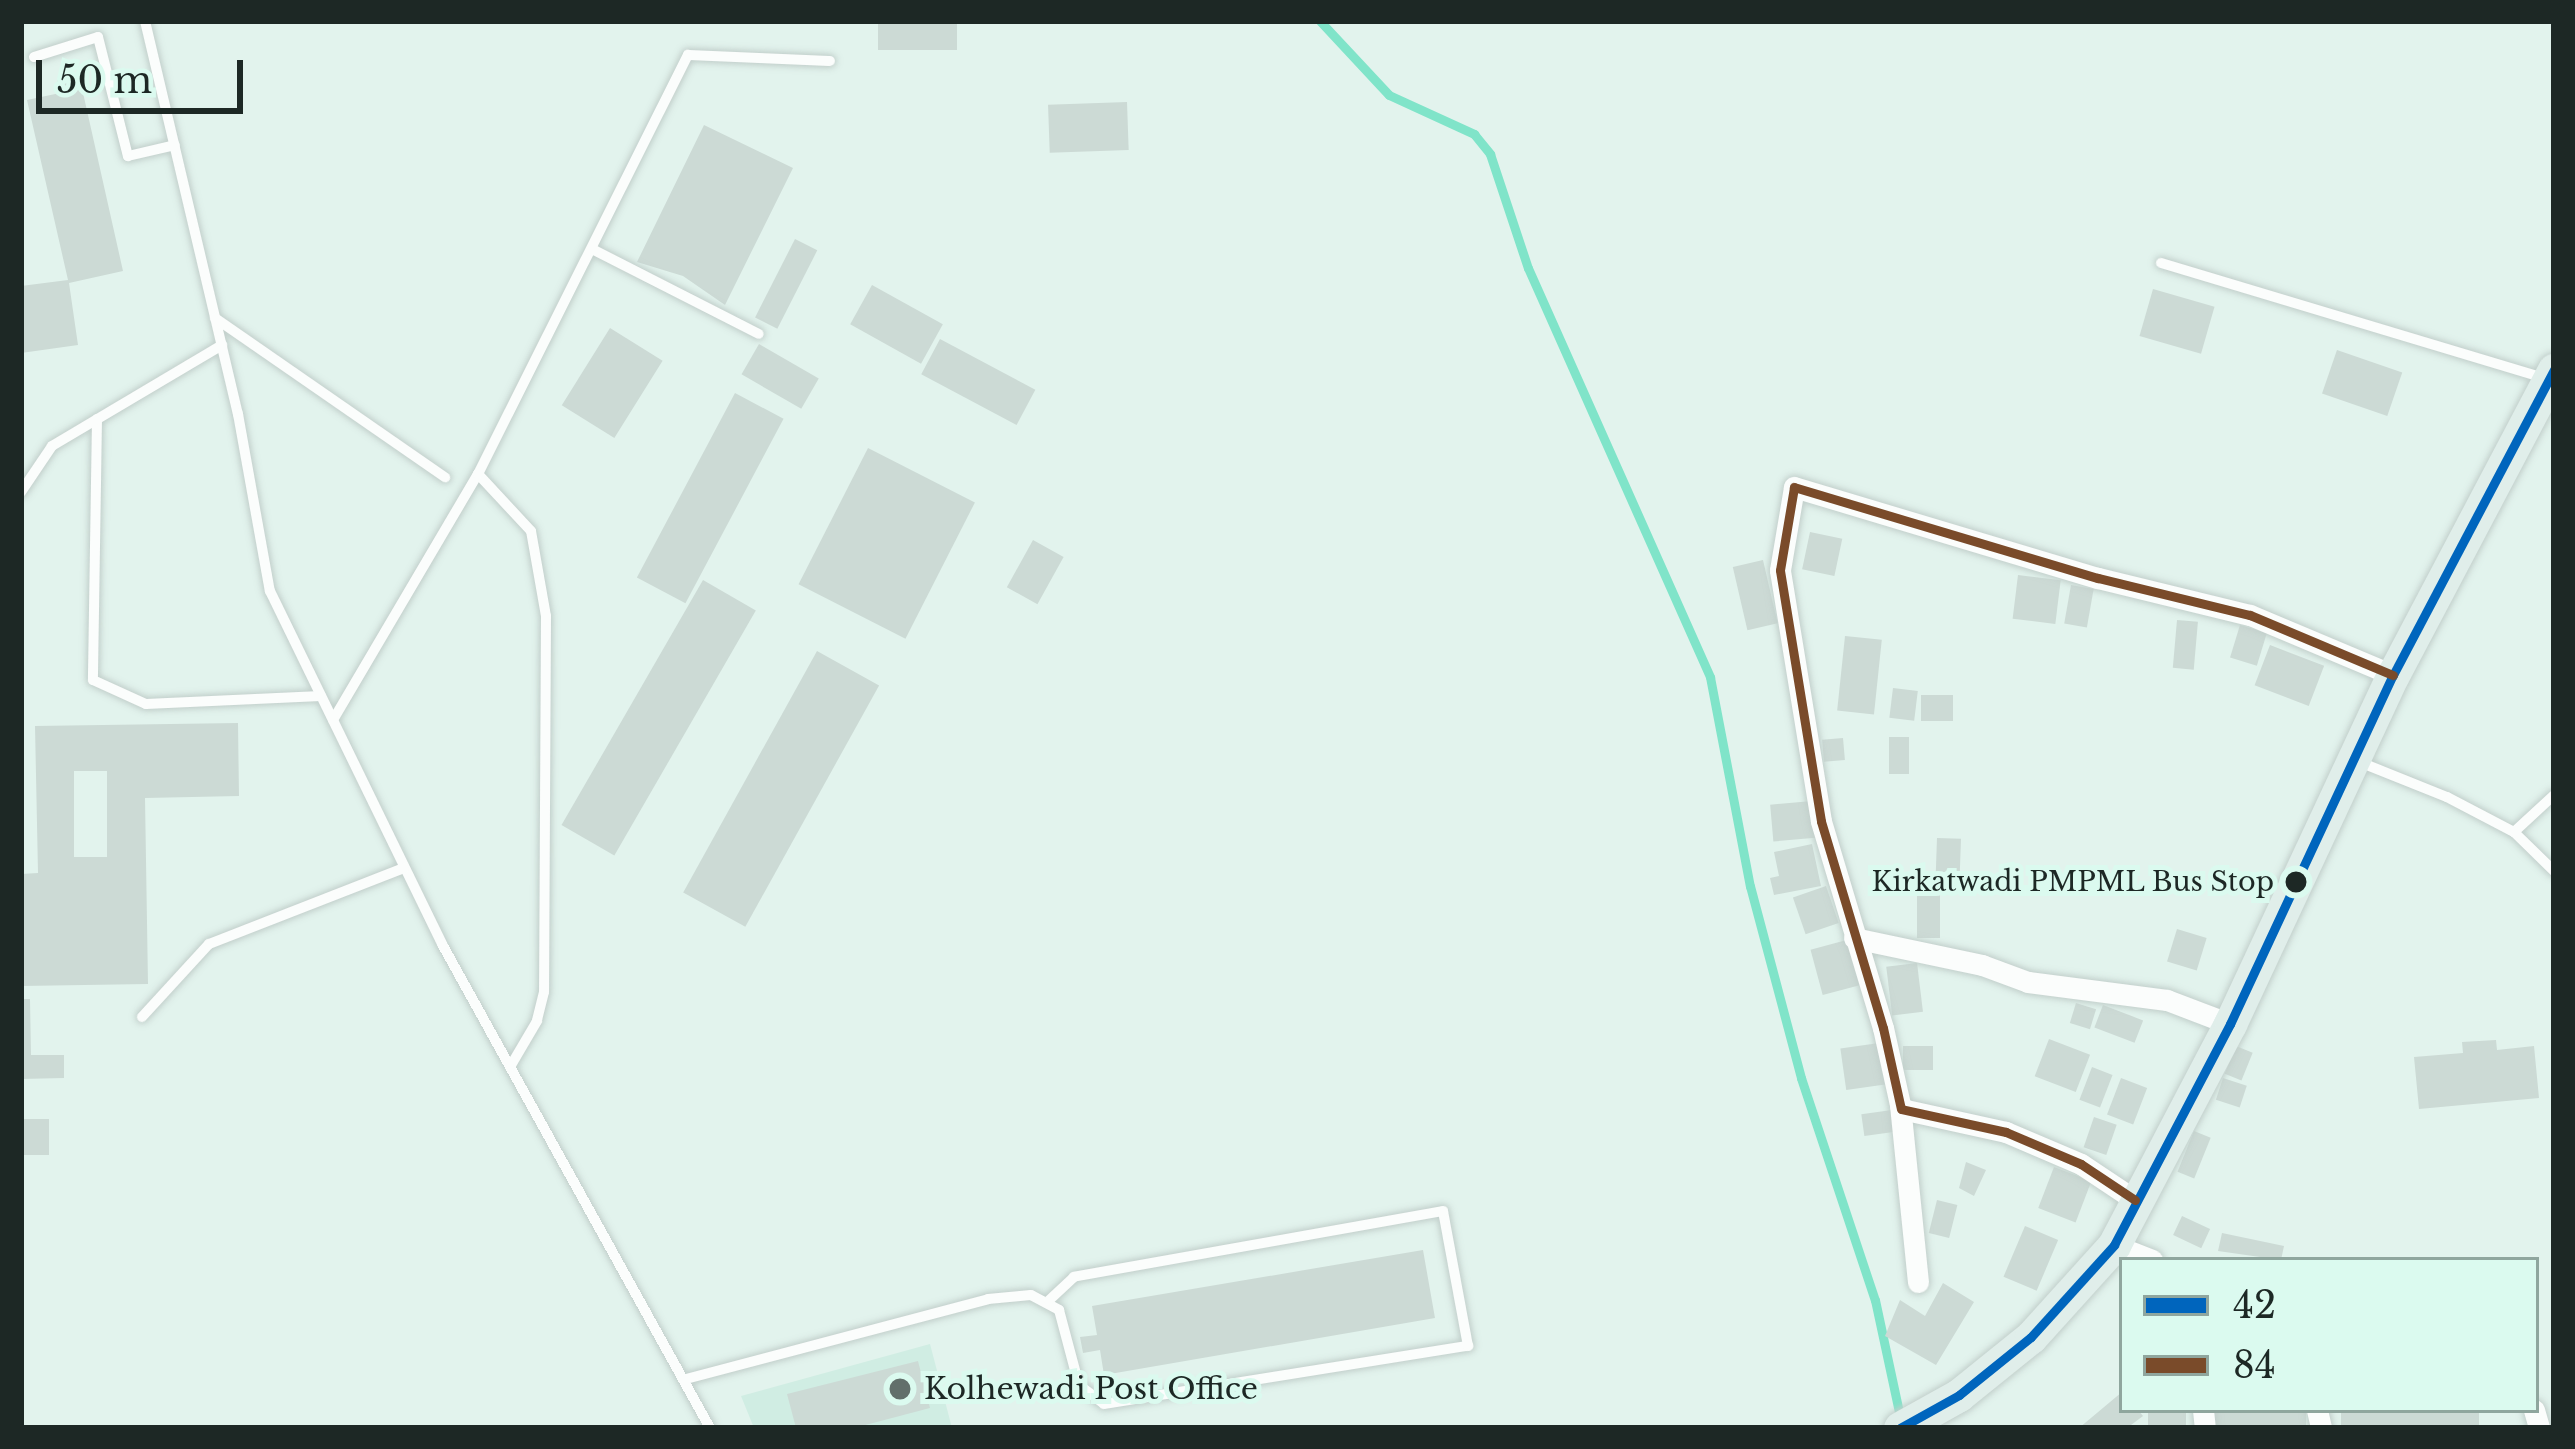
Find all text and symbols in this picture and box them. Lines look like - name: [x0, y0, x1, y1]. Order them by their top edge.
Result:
- scale bar: [42, 36, 249, 110]
- text: 50 m: [57, 58, 152, 103]
- place label: Kirkatwadi PMPML Bus Stop: [1871, 866, 2274, 898]
- marker: Kirkatwadi PMPML Bus Stop: [2285, 871, 2307, 893]
- legend: [2119, 1257, 2539, 1413]
- text: 42: [2233, 1283, 2276, 1328]
- text: 84: [2233, 1343, 2276, 1388]
- place label: Kolhewadi Post Office: [924, 1371, 1258, 1407]
- marker: Kolhewadi Post Office: [887, 1376, 913, 1402]

